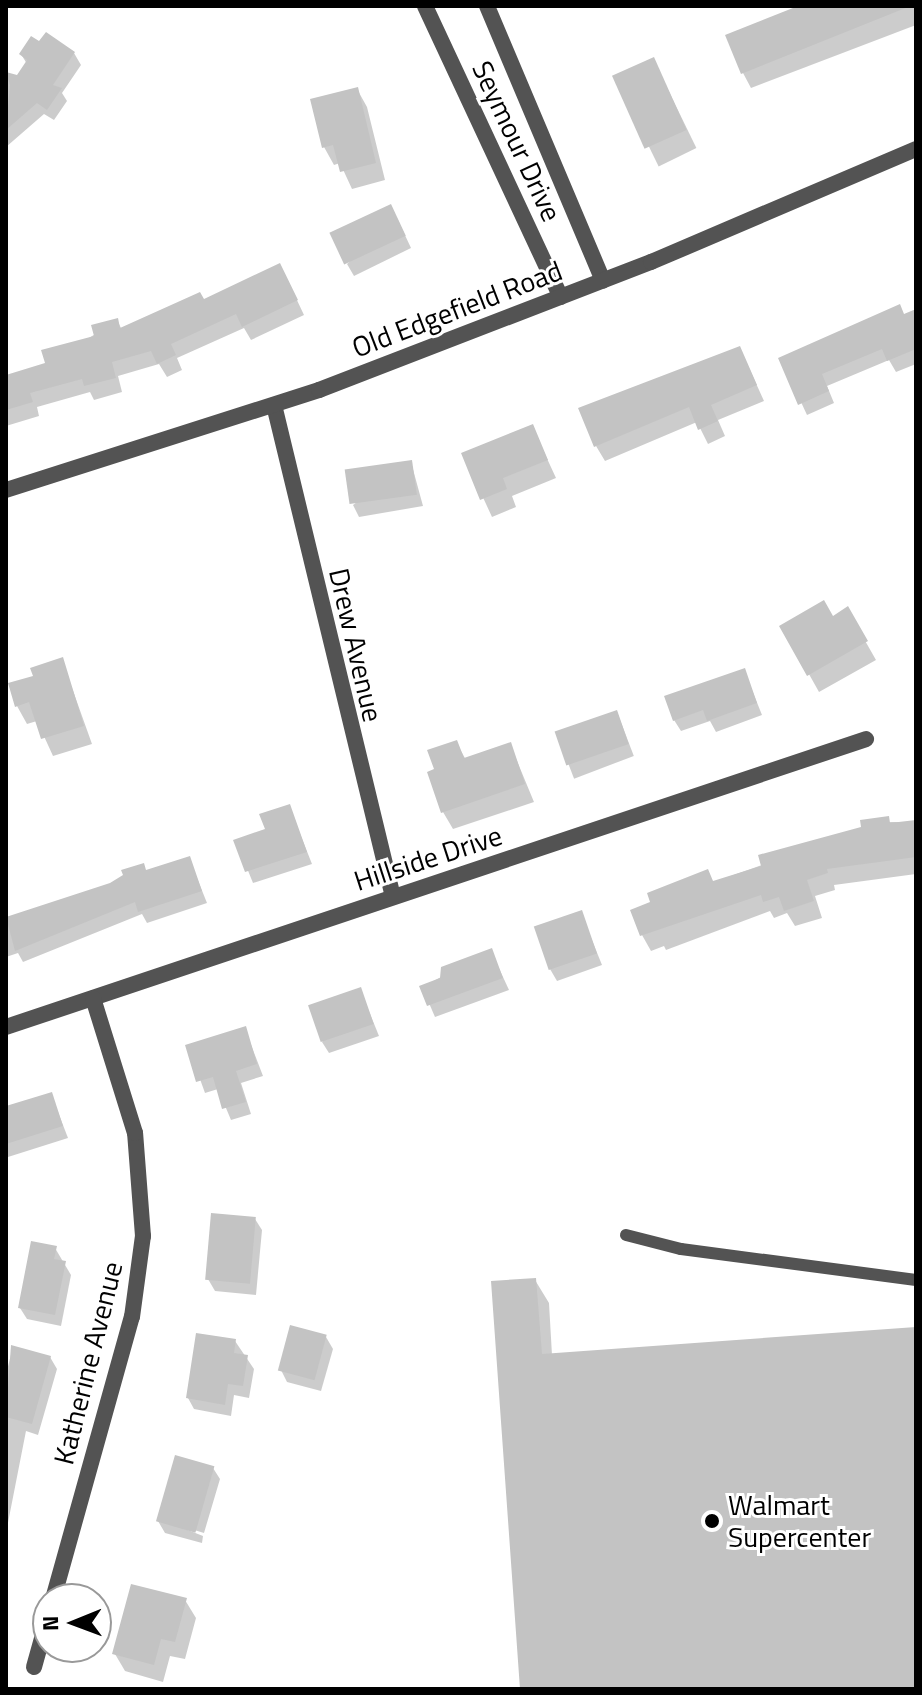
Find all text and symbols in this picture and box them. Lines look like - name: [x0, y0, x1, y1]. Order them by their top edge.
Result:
- street label: Seymour Drive: [465, 56, 569, 226]
- street label: Old Edgefield Road: [347, 254, 567, 364]
- street label: Drew Avenue: [322, 565, 390, 725]
- street label: Hillside Drive: [350, 818, 506, 898]
- street label: Katherine Avenue: [47, 1258, 129, 1468]
- place label: Walmart Supercenter: [728, 1488, 871, 1554]
- marker: Walmart Supercenter: [703, 1512, 721, 1530]
- north arrow: [32, 1583, 112, 1663]
- text: N: [33, 1615, 67, 1631]

